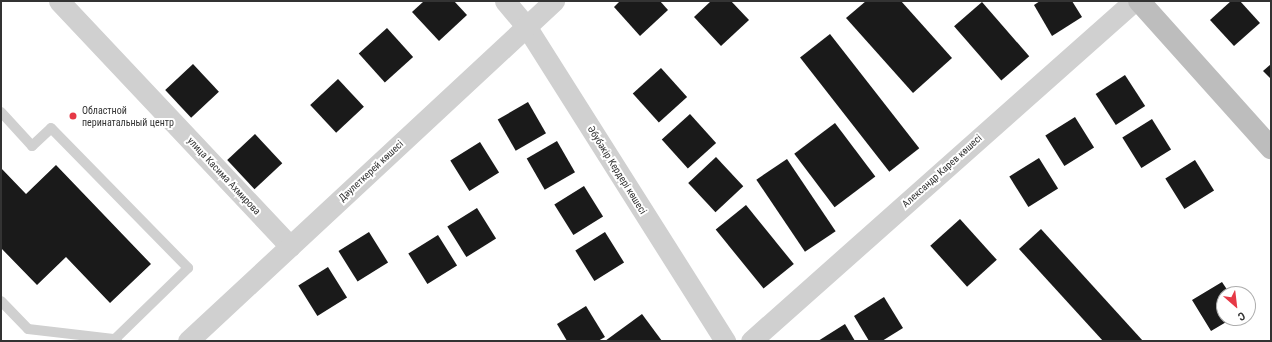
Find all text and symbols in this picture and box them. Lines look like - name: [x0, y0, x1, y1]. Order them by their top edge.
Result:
- place label: Областной перинатальный центр: [82, 104, 174, 128]
- marker: Областной перинатальный центр: [67, 110, 79, 122]
- street label: Әбубәкір Кердері көшесі: [585, 124, 649, 216]
- street label: Александр Карев көшесі: [900, 132, 984, 210]
- street label: улица Касима Ахмирова: [185, 135, 263, 217]
- street label: Дәулеткерей көшесі: [336, 138, 406, 204]
- north arrow: [1216, 286, 1256, 326]
- text: С: [1236, 309, 1247, 323]

